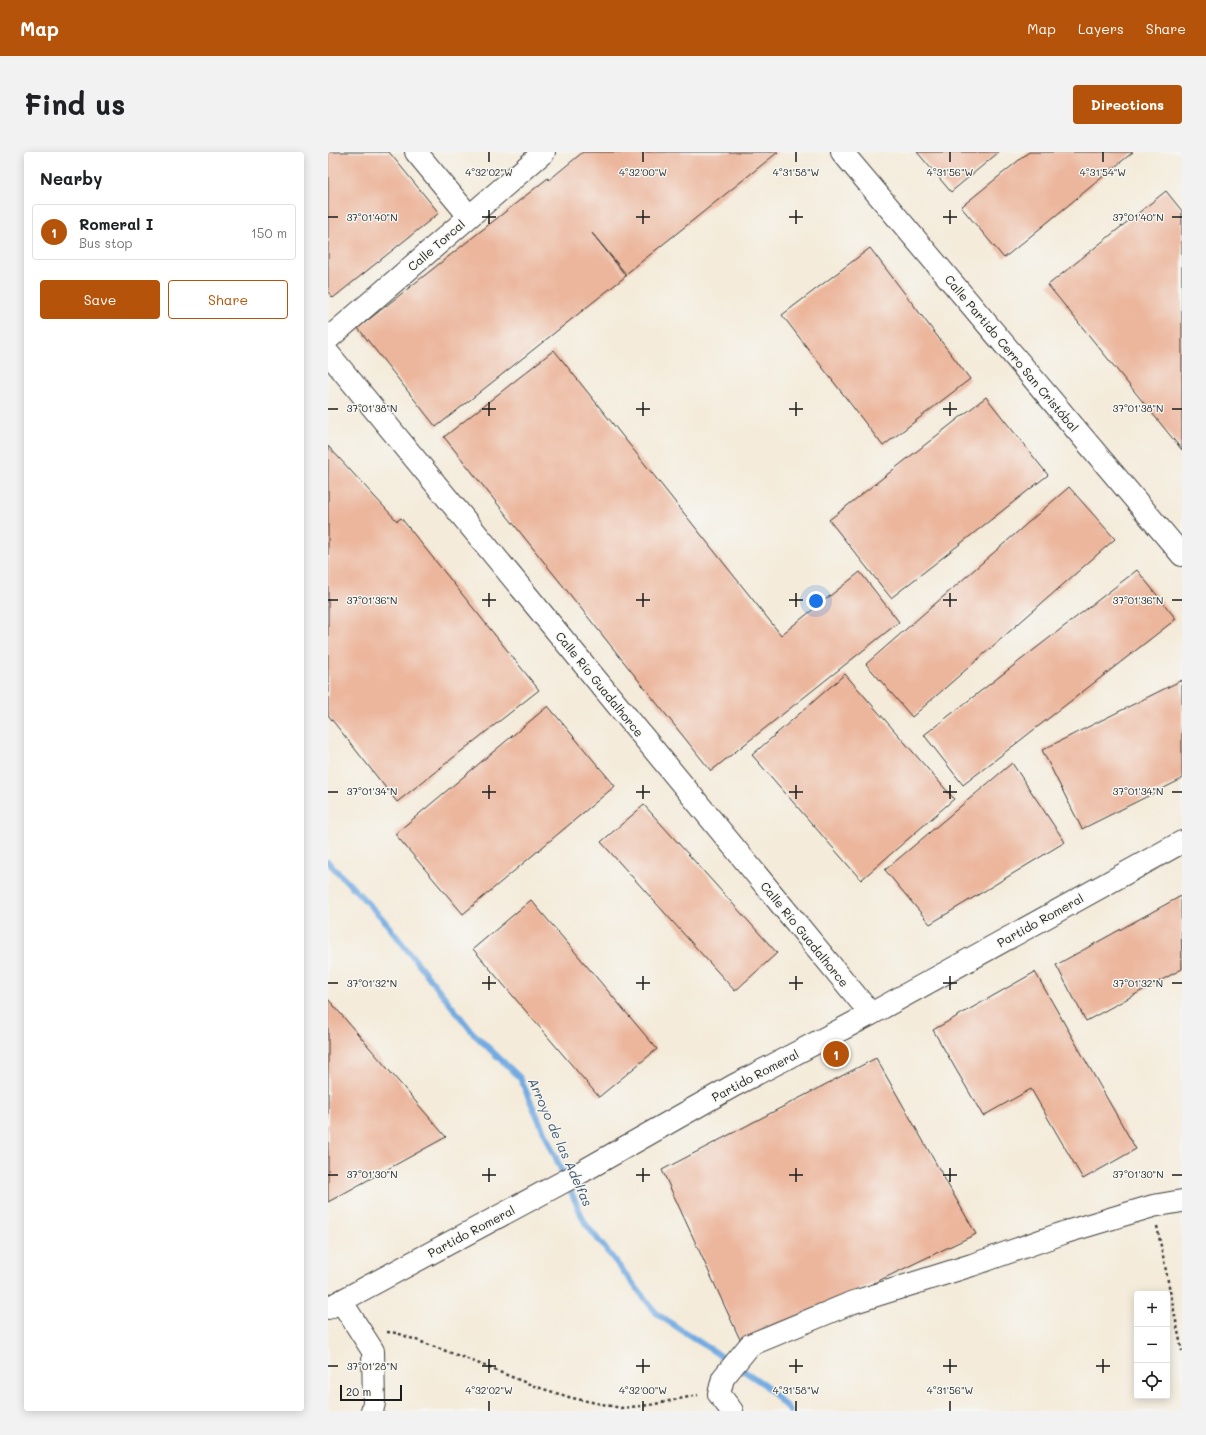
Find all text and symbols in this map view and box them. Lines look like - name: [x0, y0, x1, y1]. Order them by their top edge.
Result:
- text: Map: [20, 16, 59, 41]
- text: Map: [1027, 19, 1056, 38]
- text: Layers: [1078, 19, 1124, 38]
- text: Share: [1146, 19, 1186, 38]
- button: Directions: [1073, 85, 1182, 124]
- text: Find us: [24, 86, 125, 122]
- text: 4°32'02"W: [465, 165, 513, 179]
- text: 4°32'00"W: [619, 165, 667, 179]
- text: 4°31'58"W: [773, 165, 819, 179]
- text: 4°31'56"W: [927, 165, 973, 179]
- text: 4°31'54"W: [1080, 165, 1126, 179]
- text: Nearby: [40, 167, 102, 189]
- text: 37°01'40"N: [346, 210, 398, 224]
- text: 37°01'40"N: [1112, 210, 1164, 224]
- text: Romeral I: [79, 214, 153, 234]
- street label: Calle Torcal: [404, 216, 468, 274]
- text: 1: [51, 224, 57, 241]
- text: 150 m: [251, 224, 287, 241]
- text: Bus stop: [79, 234, 132, 251]
- street label: Calle Partido Cerro San Cristóbal: [942, 271, 1082, 435]
- button: Save: [40, 280, 160, 319]
- button: Share: [168, 280, 288, 319]
- text: 37°01'38"N: [347, 401, 397, 415]
- text: 37°01'38"N: [1113, 401, 1163, 415]
- your location: [806, 591, 826, 611]
- text: 37°01'36"N: [347, 593, 397, 607]
- text: 37°01'36"N: [1113, 593, 1163, 607]
- street label: Calle Río Guadalhorce: [553, 628, 647, 740]
- text: 37°01'34"N: [347, 784, 397, 798]
- text: 37°01'34"N: [1113, 784, 1163, 798]
- street label: Calle Río Guadalhorce: [758, 878, 852, 990]
- street label: Partido Romeral: [994, 890, 1086, 950]
- text: 37°01'32"N: [347, 976, 397, 990]
- text: 37°01'32"N: [1113, 976, 1163, 990]
- pin: 1: [823, 1039, 849, 1069]
- street label: Partido Romeral: [709, 1045, 801, 1105]
- water label: Arroyo de las Adelfas: [525, 1075, 597, 1209]
- text: 37°01'30"N: [346, 1167, 398, 1181]
- text: 37°01'30"N: [1112, 1167, 1164, 1181]
- street label: Partido Romeral: [425, 1201, 517, 1261]
- map controls: [1134, 1291, 1170, 1399]
- button: +: [1134, 1291, 1170, 1327]
- button: −: [1134, 1327, 1170, 1363]
- text: 37°01'28"N: [347, 1359, 397, 1373]
- button: locate: [1134, 1363, 1170, 1399]
- scale bar: [340, 1383, 402, 1402]
- text: 4°32'02"W: [465, 1383, 513, 1397]
- text: 4°32'00"W: [619, 1383, 667, 1397]
- text: 4°31'58"W: [773, 1383, 819, 1397]
- text: 4°31'56"W: [927, 1383, 973, 1397]
- text: 20 m: [346, 1384, 371, 1399]

